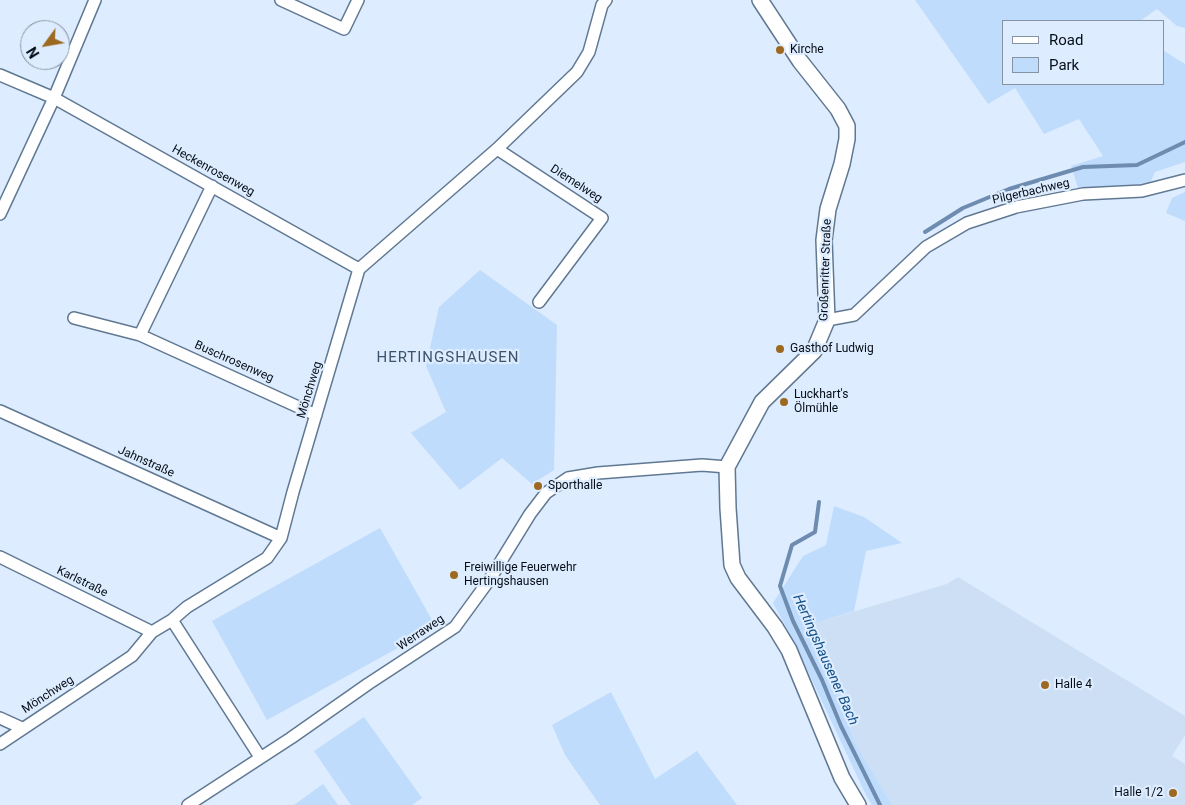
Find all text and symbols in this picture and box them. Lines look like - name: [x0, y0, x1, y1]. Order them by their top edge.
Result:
- north arrow: [20, 20, 70, 70]
- legend: [1002, 20, 1165, 85]
- text: Road: [1049, 31, 1083, 49]
- place label: Kirche: [790, 43, 824, 57]
- text: N: [24, 44, 43, 61]
- marker: Kirche: [774, 44, 786, 56]
- text: Park: [1049, 56, 1079, 74]
- street label: Heckenrosenweg: [169, 142, 257, 200]
- street label: Diemelweg: [547, 162, 605, 206]
- street label: Pilgerbachweg: [991, 176, 1071, 208]
- street label: Großenritter Straße: [817, 219, 835, 321]
- street label: Buschrosenweg: [192, 338, 276, 386]
- place label: Gasthof Ludwig: [790, 342, 874, 356]
- marker: Gasthof Ludwig: [774, 343, 786, 355]
- district label: HERTINGSHAUSEN: [375, 349, 521, 367]
- street label: Mönchweg: [294, 360, 326, 420]
- place label: Luckhart's Ölmühle: [794, 388, 848, 416]
- marker: Luckhart's Ölmühle: [778, 396, 790, 408]
- street label: Jahnstraße: [115, 443, 177, 481]
- place label: Sporthalle: [548, 479, 602, 493]
- marker: Sporthalle: [532, 480, 544, 492]
- place label: Freiwillige Feuerwehr Hertingshausen: [464, 561, 577, 589]
- street label: Karlstraße: [54, 563, 110, 601]
- marker: Freiwillige Feuerwehr Hertingshausen: [448, 569, 460, 581]
- water label: Hertingshausener Bach: [789, 592, 861, 728]
- street label: Werraweg: [395, 612, 447, 654]
- street label: Mönchweg: [19, 673, 77, 717]
- place label: Halle 4: [1055, 678, 1092, 692]
- marker: Halle 4: [1039, 679, 1051, 691]
- place label: Halle 1/2: [1114, 786, 1163, 800]
- marker: Halle 1/2: [1167, 787, 1179, 799]

